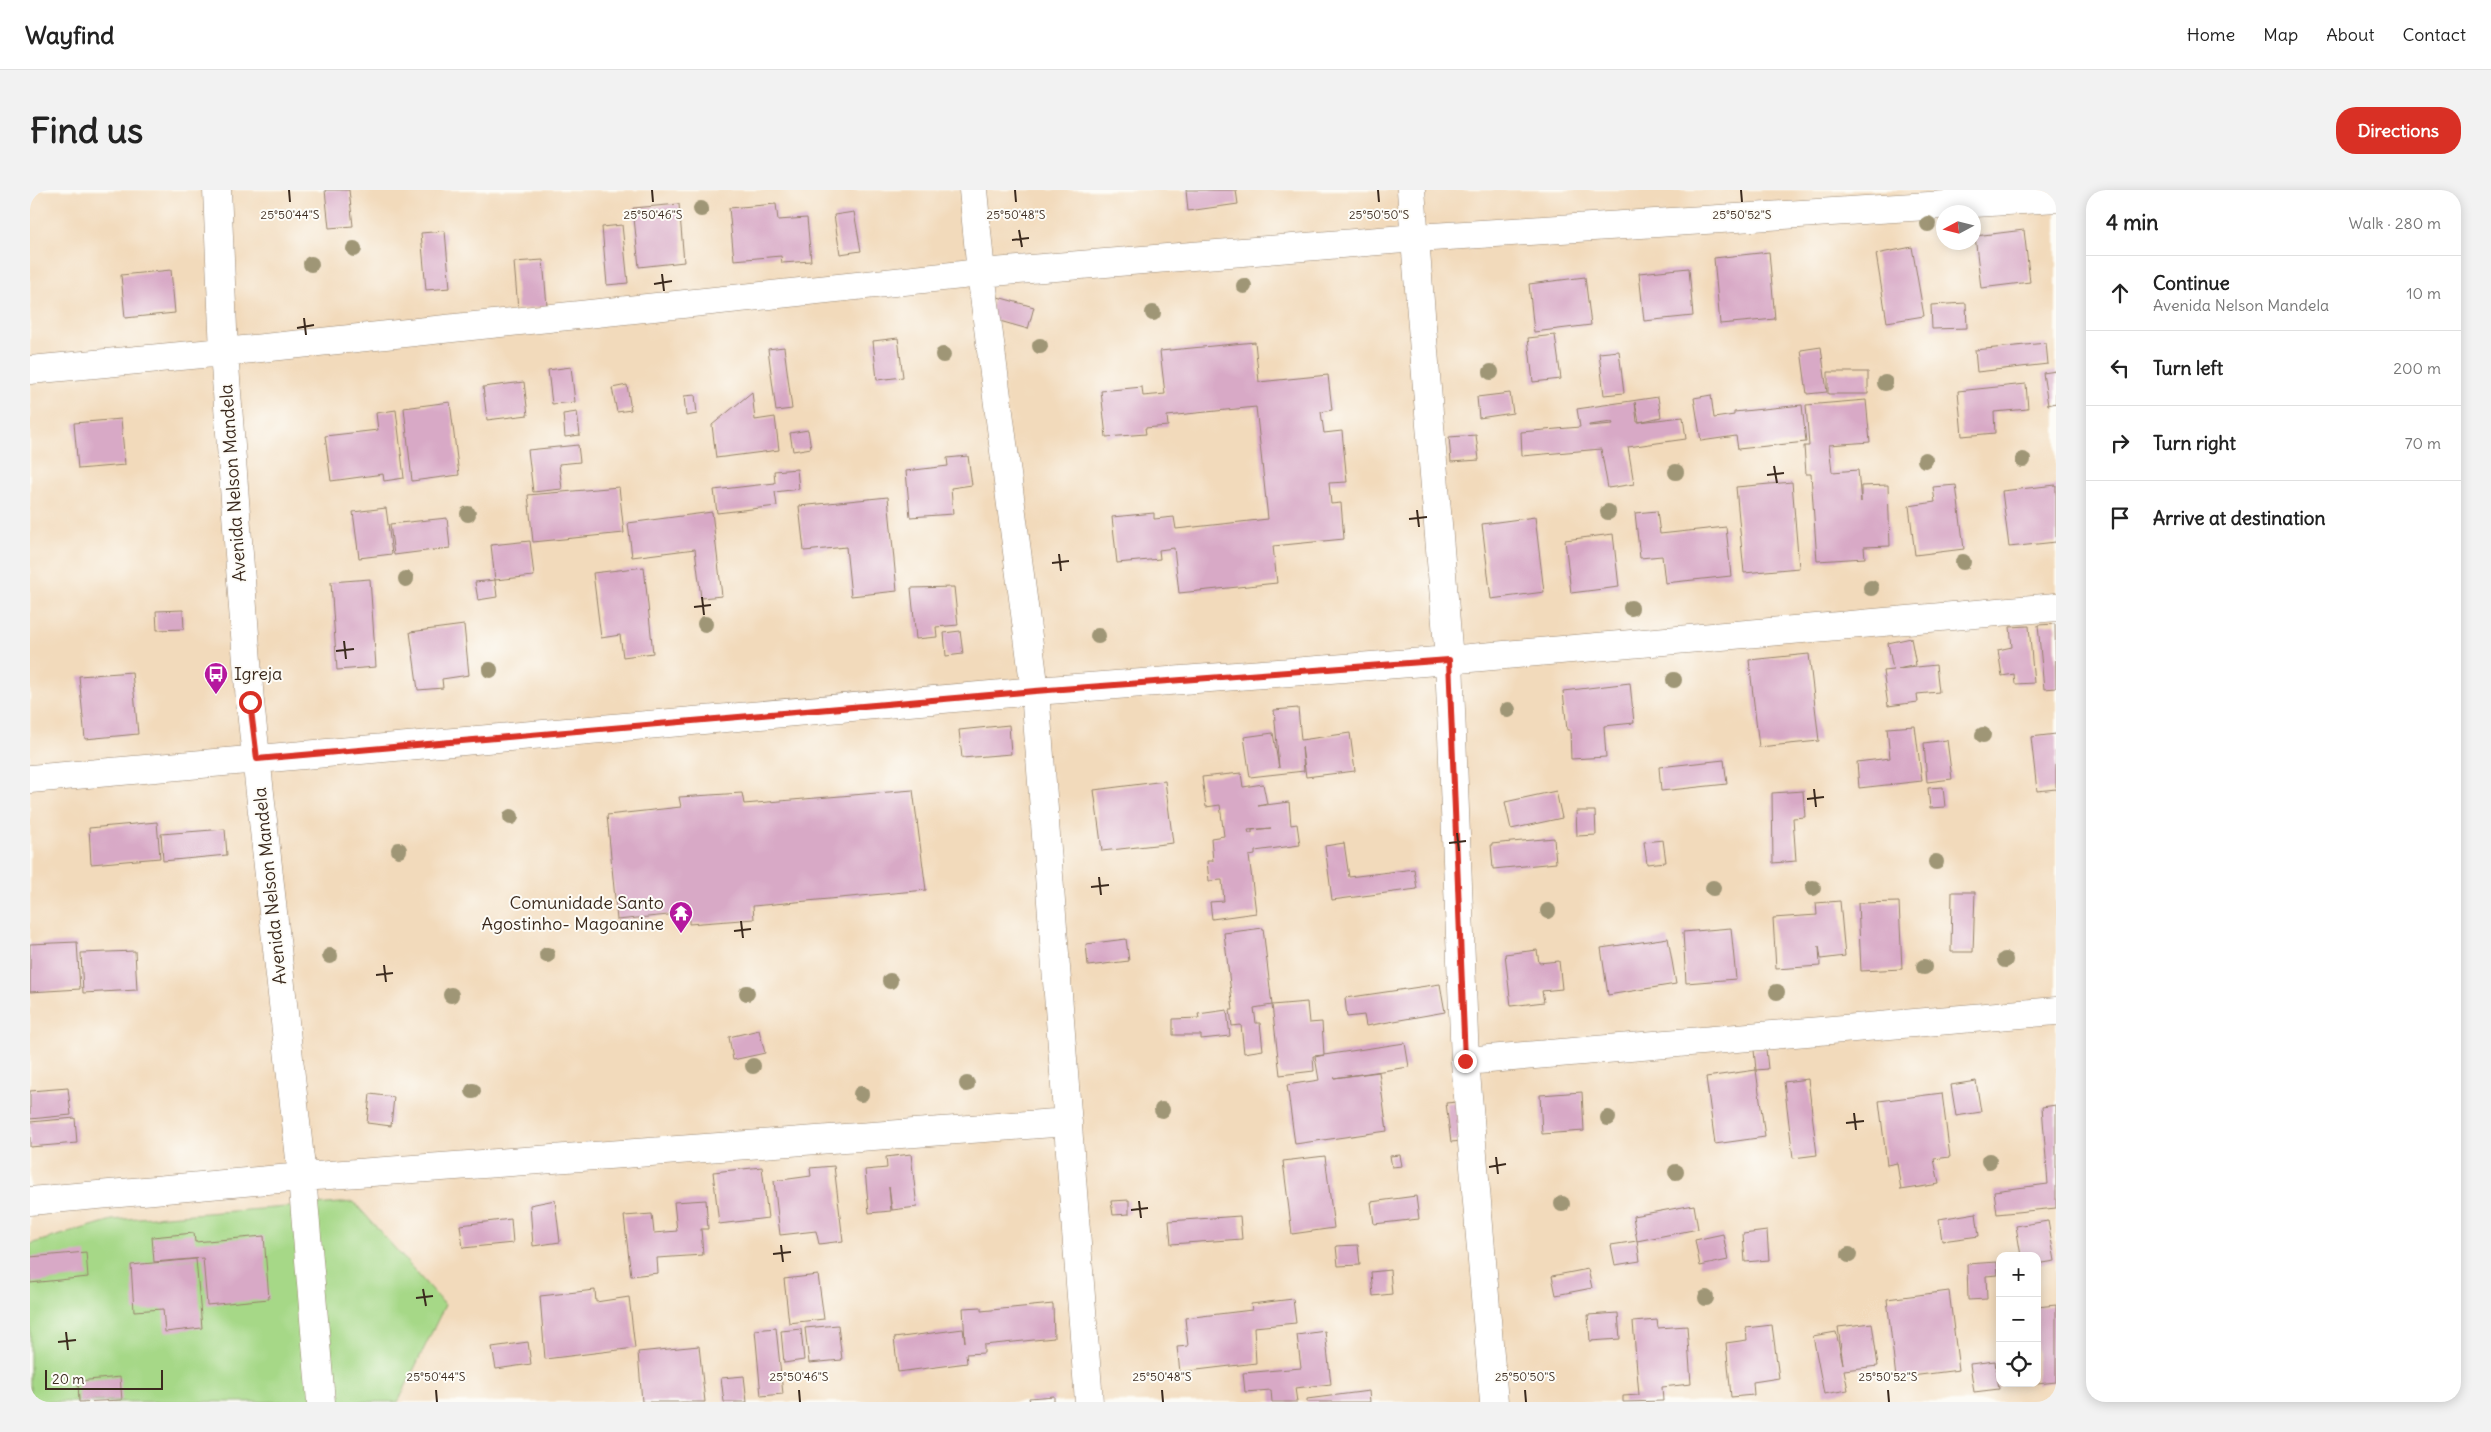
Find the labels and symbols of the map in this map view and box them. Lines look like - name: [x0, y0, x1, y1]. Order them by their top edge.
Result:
- north arrow: [1936, 205, 1981, 250]
- text: 25°50'44"S: [261, 207, 320, 222]
- text: 25°50'46"S: [624, 207, 683, 222]
- text: 25°50'48"S: [987, 207, 1046, 222]
- text: 25°50'50"S: [1349, 207, 1409, 222]
- text: 25°50'52"S: [1713, 207, 1772, 222]
- street label: Avenida Nelson Mandela: [214, 383, 251, 583]
- bus stop icon: Igreja: [203, 661, 229, 695]
- place label: Igreja: [234, 662, 282, 685]
- route start: [239, 691, 262, 714]
- street label: Avenida Nelson Mandela: [248, 786, 291, 986]
- place label: Comunidade Santo Agostinho- Magoanine: [481, 891, 664, 935]
- temple icon: Comunidade Santo Agostinho- Magoanine: [668, 900, 694, 934]
- route end: [1454, 1050, 1477, 1073]
- scale bar: [45, 1367, 162, 1390]
- text: 25°50'44"S: [407, 1369, 466, 1384]
- text: 25°50'46"S: [770, 1369, 829, 1384]
- text: 25°50'48"S: [1133, 1369, 1192, 1384]
- text: 25°50'50"S: [1495, 1369, 1555, 1384]
- text: 25°50'52"S: [1859, 1369, 1918, 1384]

